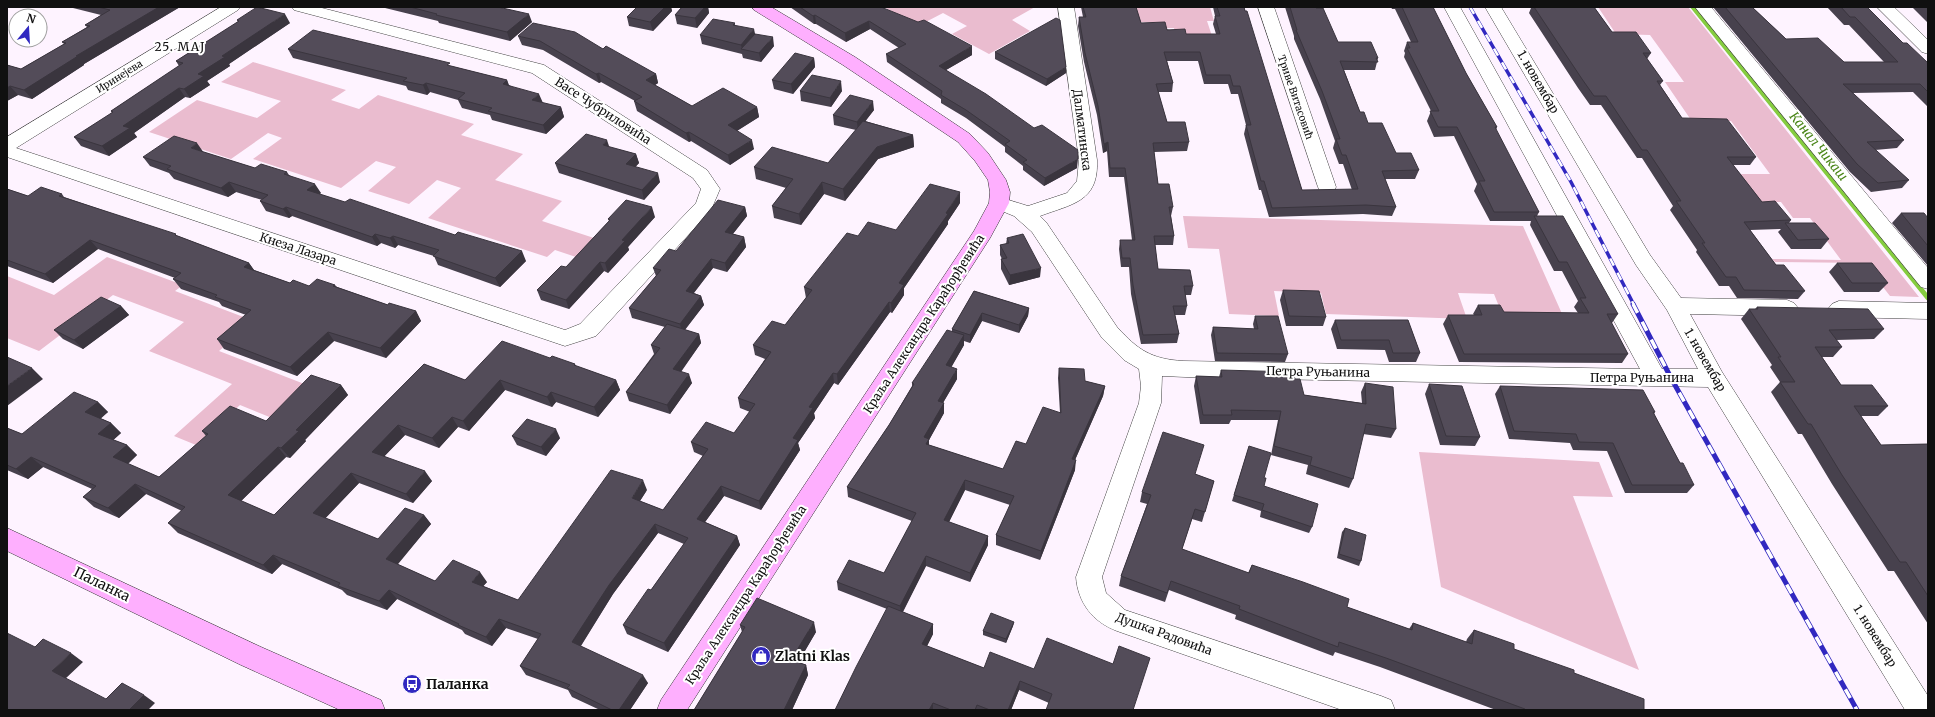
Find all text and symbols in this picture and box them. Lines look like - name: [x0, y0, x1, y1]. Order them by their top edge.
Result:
- north arrow: [8, 8, 48, 48]
- text: N: [25, 10, 38, 27]
- district label: 25. МАЈ: [155, 39, 205, 54]
- street label: 1. новембар: [1514, 48, 1563, 116]
- street label: Триве Витасовић: [1275, 53, 1316, 141]
- street label: Иринејева: [94, 57, 146, 96]
- street label: Васе Чубриловића: [552, 74, 655, 148]
- street label: Далматинска: [1070, 88, 1095, 172]
- water label: Канал Чикаш: [1786, 108, 1852, 184]
- street label: Кнеза Лазара: [258, 229, 339, 268]
- street label: Краља Александра Карађорђевића: [860, 231, 988, 416]
- street label: 1. новембар: [1681, 326, 1730, 394]
- street label: Петра Руњанина: [1266, 363, 1371, 380]
- street label: Петра Руњанина: [1590, 370, 1694, 385]
- street label: Краља Александра Карађорђевића: [682, 502, 810, 687]
- street label: Паланка: [71, 563, 134, 606]
- street label: 1. новембар: [1850, 602, 1900, 670]
- street label: Душка Радовића: [1114, 609, 1215, 658]
- shop icon: Zlatni Klas: [750, 645, 772, 667]
- place label: Zlatni Klas: [775, 647, 850, 665]
- bus stop icon: Паланка: [401, 673, 423, 695]
- place label: Паланка: [426, 675, 489, 693]

